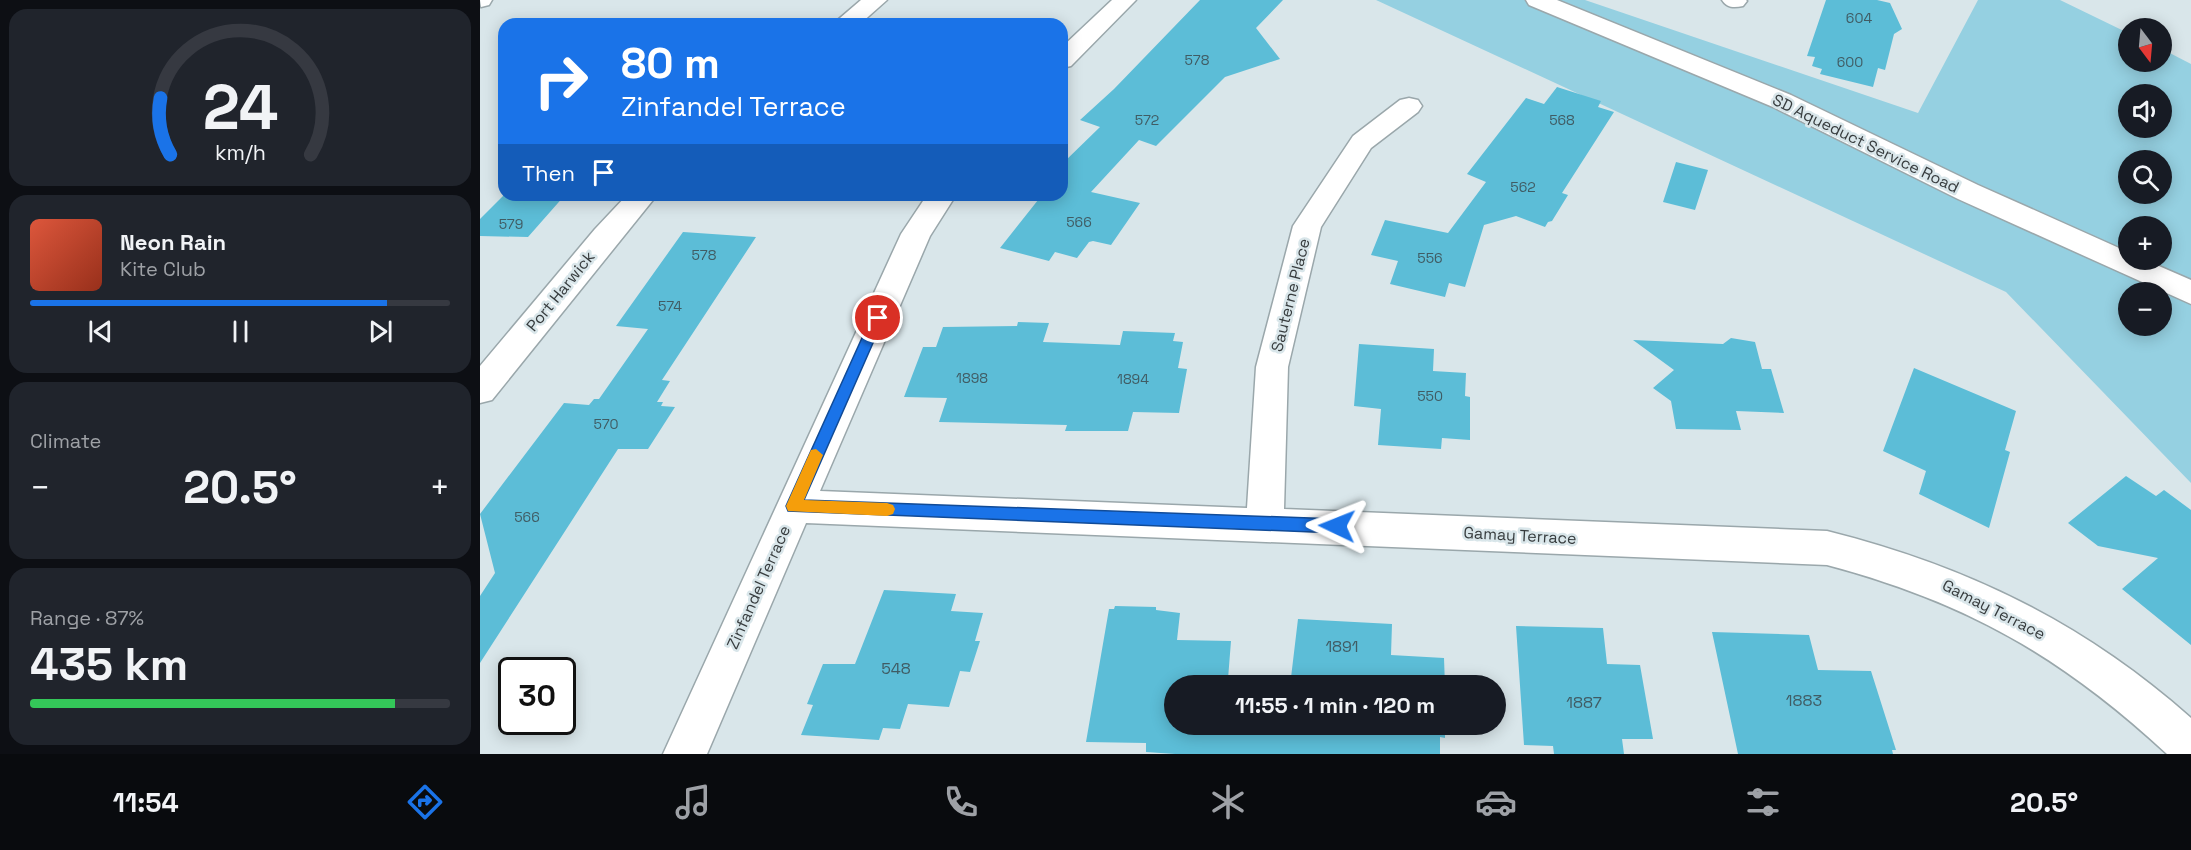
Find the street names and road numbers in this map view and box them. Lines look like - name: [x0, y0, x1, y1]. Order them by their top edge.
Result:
- street label: SD Aqueduct Service Road: [1769, 89, 1963, 198]
- street label: Sauterne Place: [1266, 236, 1315, 354]
- street label: Port Harwick: [522, 247, 599, 336]
- street label: Zinfandel Terrace: [722, 522, 795, 652]
- street label: Gamay Terrace: [1463, 522, 1577, 549]
- street label: Gamay Terrace: [1939, 574, 2049, 644]

